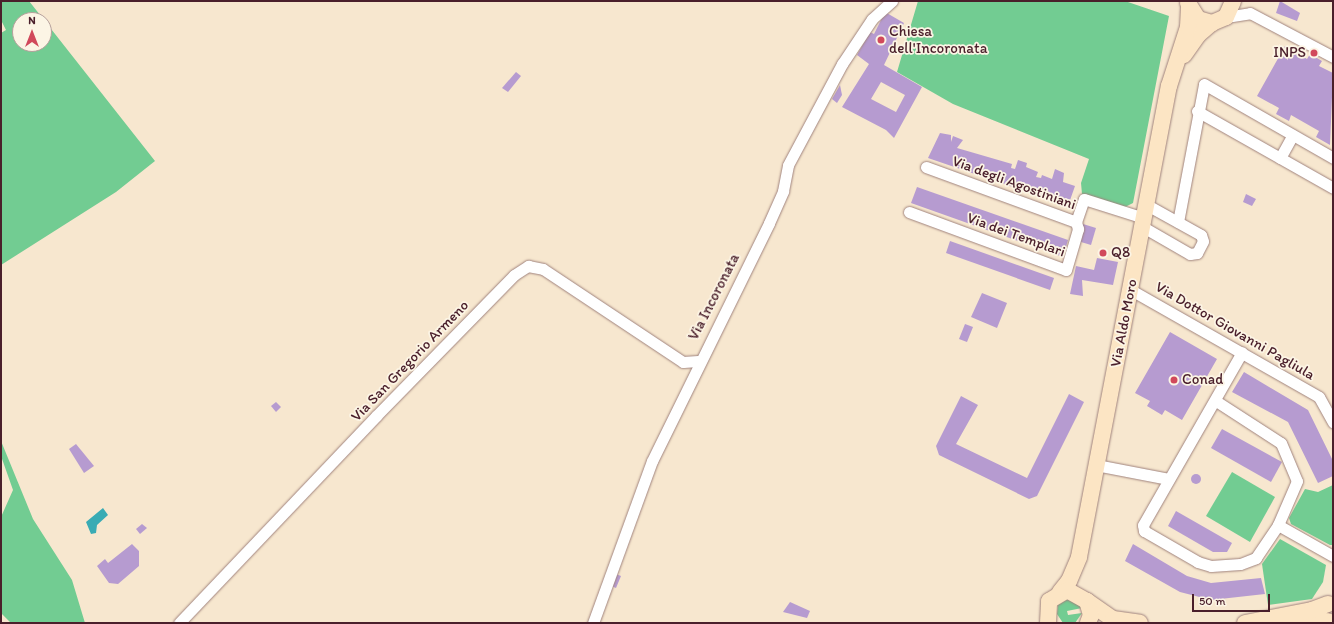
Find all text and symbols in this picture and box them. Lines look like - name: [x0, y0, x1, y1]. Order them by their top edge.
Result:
- north arrow: [12, 12, 52, 52]
- text: N: [28, 14, 36, 27]
- place label: Chiesa dell'Incoronata: [889, 22, 987, 57]
- marker: Chiesa dell'Incoronata: [876, 35, 886, 45]
- place label: INPS: [1273, 44, 1306, 62]
- marker: INPS: [1309, 48, 1319, 58]
- street label: Via degli Agostiniani: [949, 152, 1079, 214]
- street label: Via dei Templari: [965, 209, 1067, 261]
- place label: Q8: [1111, 244, 1130, 262]
- marker: Q8: [1098, 248, 1108, 258]
- street label: Via Incoronata: [684, 250, 744, 344]
- street label: Via Aldo Moro: [1107, 277, 1141, 369]
- street label: Via Dottor Giovanni Pagliula: [1152, 278, 1318, 384]
- street label: Via San Gregorio Armeno: [347, 296, 473, 426]
- place label: Conad: [1182, 371, 1223, 389]
- marker: Conad: [1169, 375, 1179, 385]
- scale bar: [1194, 586, 1272, 612]
- text: 50 m: [1199, 594, 1225, 608]

